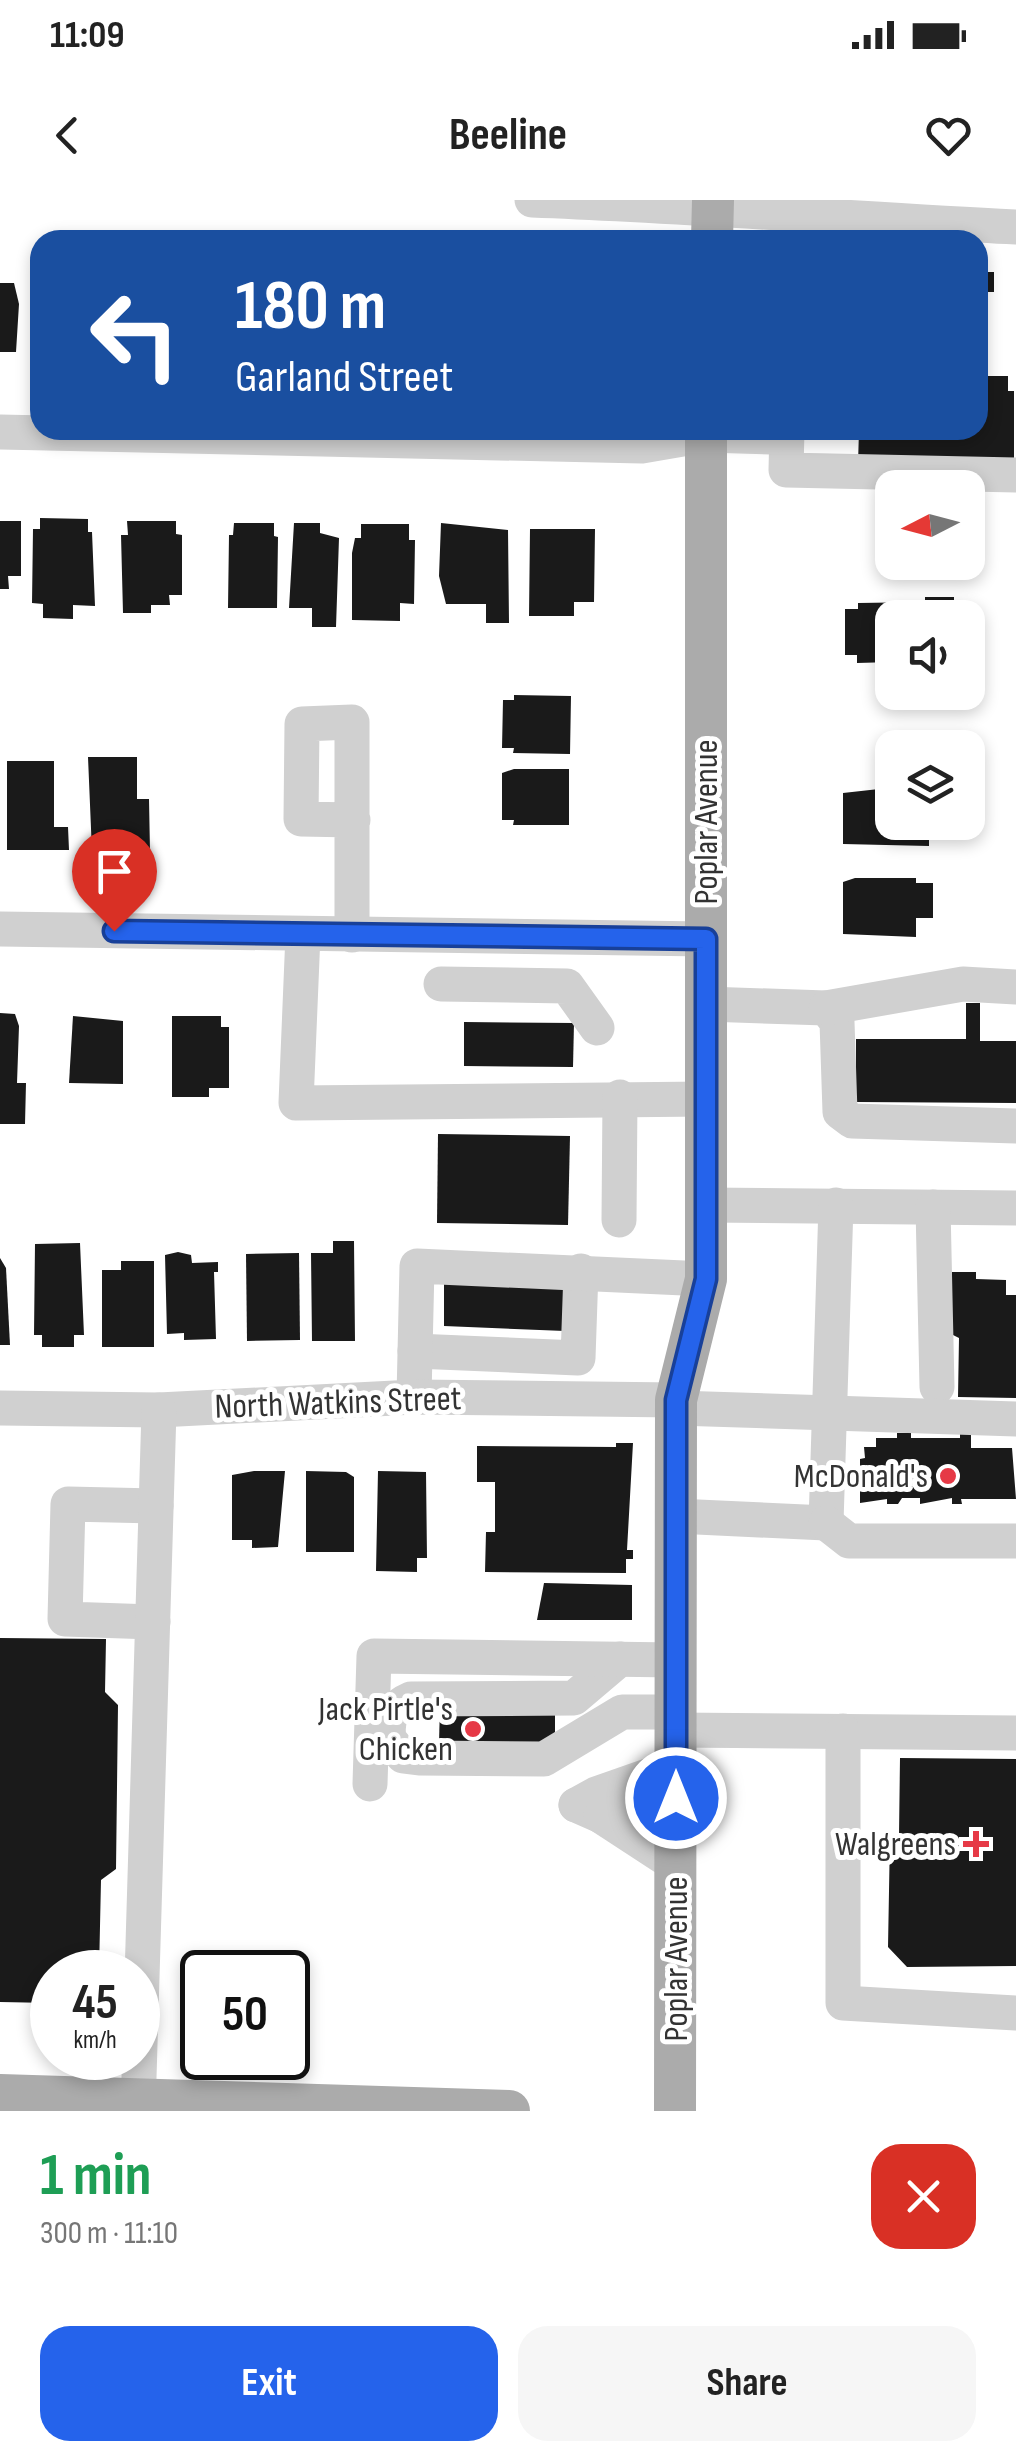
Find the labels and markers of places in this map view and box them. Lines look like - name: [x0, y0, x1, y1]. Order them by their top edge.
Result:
- pin: [72, 829, 157, 932]
- place label: McDonald's: [794, 1455, 928, 1498]
- marker: McDonald's: [937, 1465, 959, 1487]
- place label: Jack Pirtle's Chicken: [317, 1688, 453, 1771]
- marker: Jack Pirtle's Chicken: [462, 1718, 484, 1740]
- place label: Walgreens: [835, 1823, 956, 1866]
- marker: Walgreens: [965, 1833, 987, 1855]

